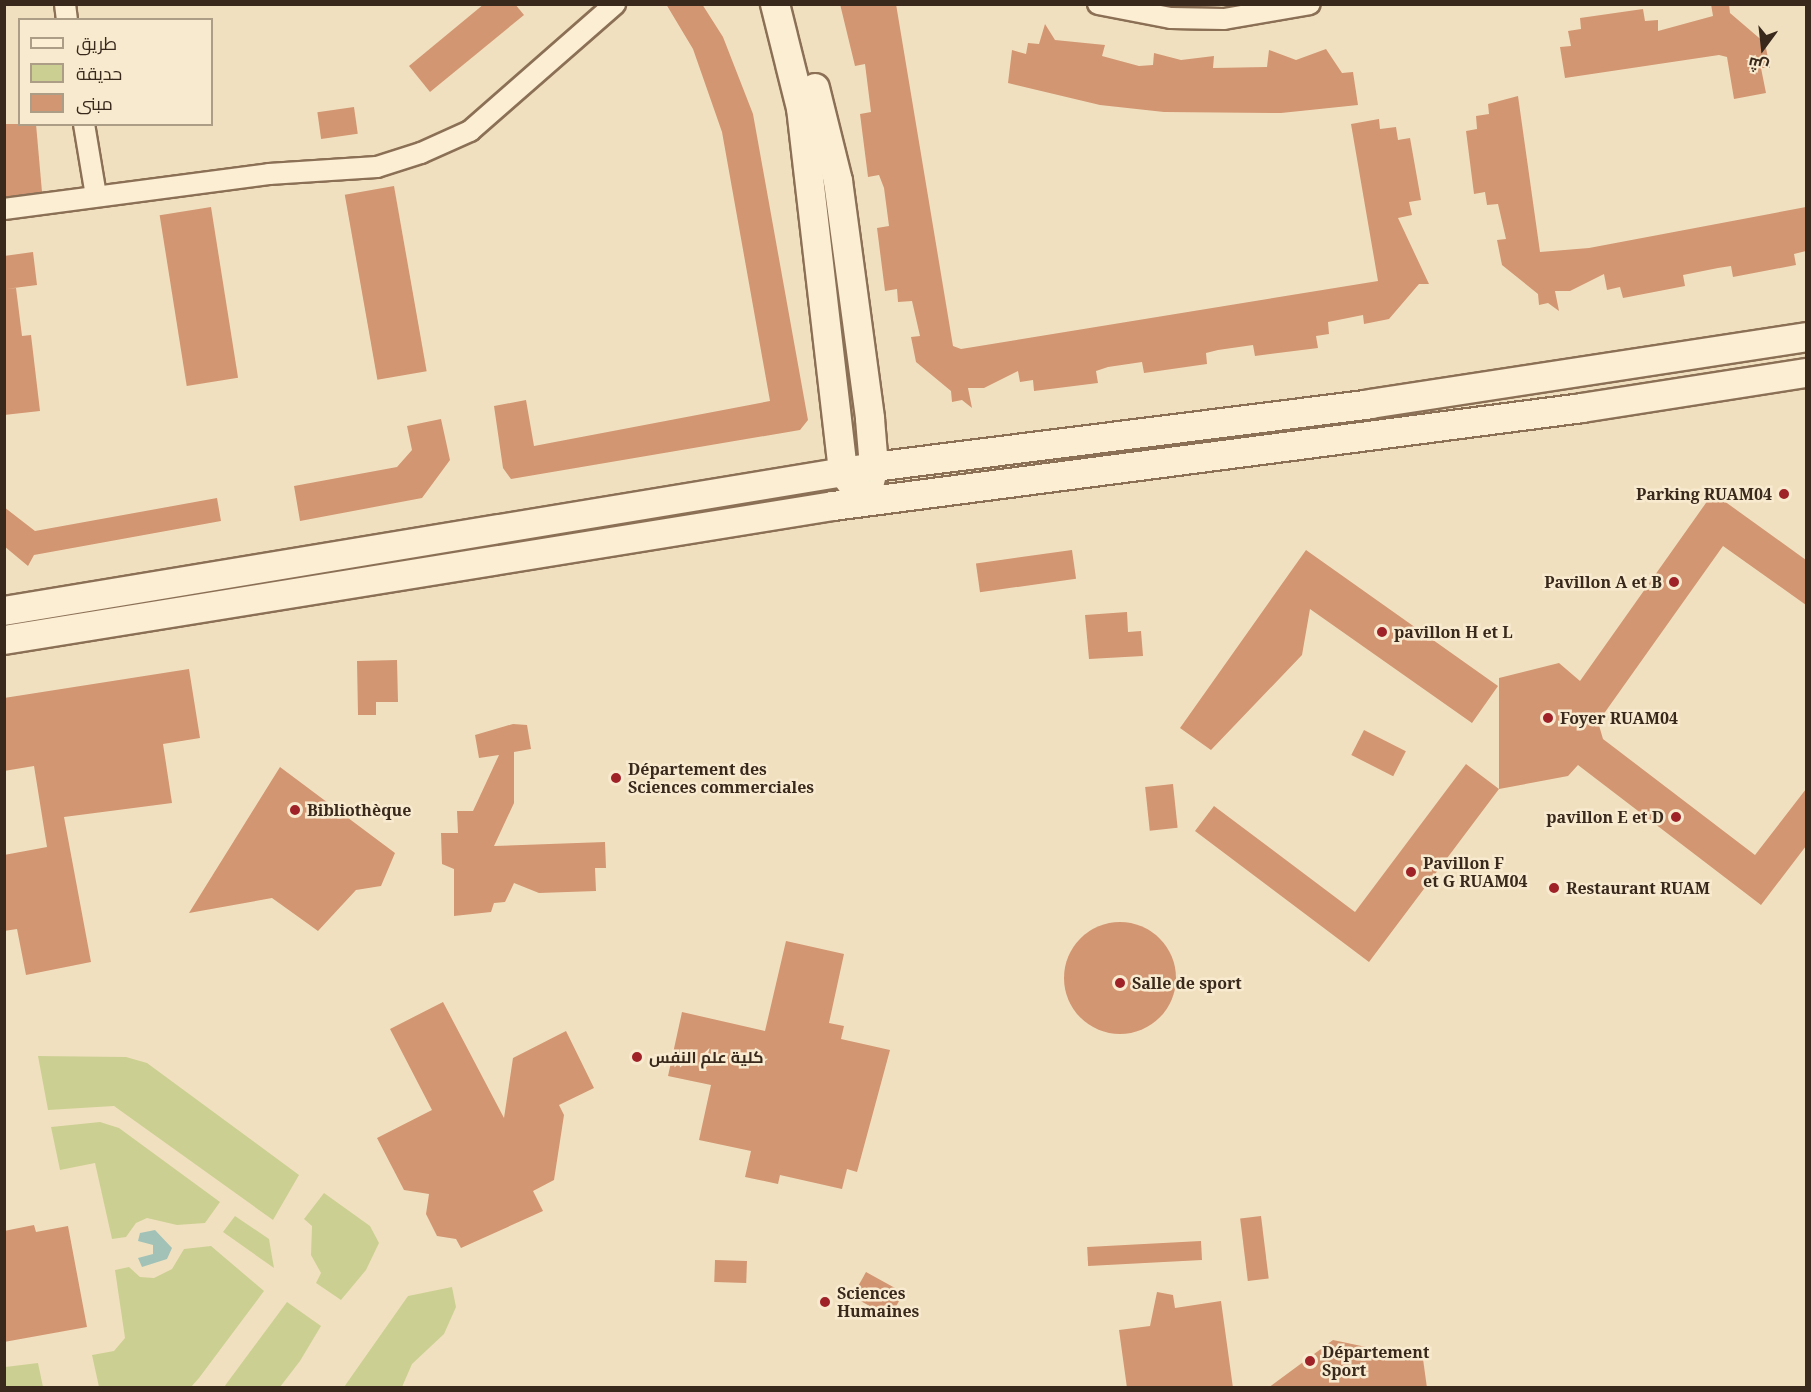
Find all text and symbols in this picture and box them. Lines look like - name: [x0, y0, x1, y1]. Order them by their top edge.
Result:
- legend: [18, 18, 213, 126]
- north arrow: [1733, 18, 1793, 78]
- text: طريق: [76, 31, 117, 55]
- text: ش: [1746, 52, 1771, 79]
- text: حديقة: [76, 61, 122, 85]
- text: مبنى: [76, 91, 113, 115]
- place label: Parking RUAM04: [1636, 484, 1772, 504]
- marker: Parking RUAM04: [1777, 487, 1791, 501]
- place label: Pavillon A et B: [1544, 572, 1662, 592]
- marker: Pavillon A et B: [1667, 575, 1681, 589]
- place label: pavillon H et L: [1394, 622, 1513, 642]
- marker: pavillon H et L: [1375, 625, 1389, 639]
- place label: Foyer RUAM04: [1560, 708, 1678, 728]
- marker: Foyer RUAM04: [1541, 711, 1555, 725]
- place label: Département des Sciences commerciales: [628, 759, 814, 797]
- marker: Département des Sciences commerciales: [609, 771, 623, 785]
- place label: Bibliothèque: [307, 800, 411, 820]
- marker: Bibliothèque: [288, 803, 302, 817]
- place label: pavillon E et D: [1546, 807, 1664, 827]
- marker: pavillon E et D: [1669, 810, 1683, 824]
- place label: Pavillon F et G RUAM04: [1423, 853, 1527, 891]
- marker: Pavillon F et G RUAM04: [1404, 865, 1418, 879]
- place label: Restaurant RUAM: [1566, 878, 1710, 898]
- marker: Restaurant RUAM: [1547, 881, 1561, 895]
- place label: Salle de sport: [1132, 973, 1242, 993]
- marker: Salle de sport: [1113, 976, 1127, 990]
- place label: كلية علم النفس: [649, 1047, 764, 1067]
- marker: كلية علم النفس: [630, 1050, 644, 1064]
- place label: Sciences Humaines: [837, 1283, 919, 1321]
- marker: Sciences Humaines: [818, 1295, 832, 1309]
- place label: Département Sport: [1322, 1342, 1429, 1380]
- marker: Département Sport: [1303, 1354, 1317, 1368]

